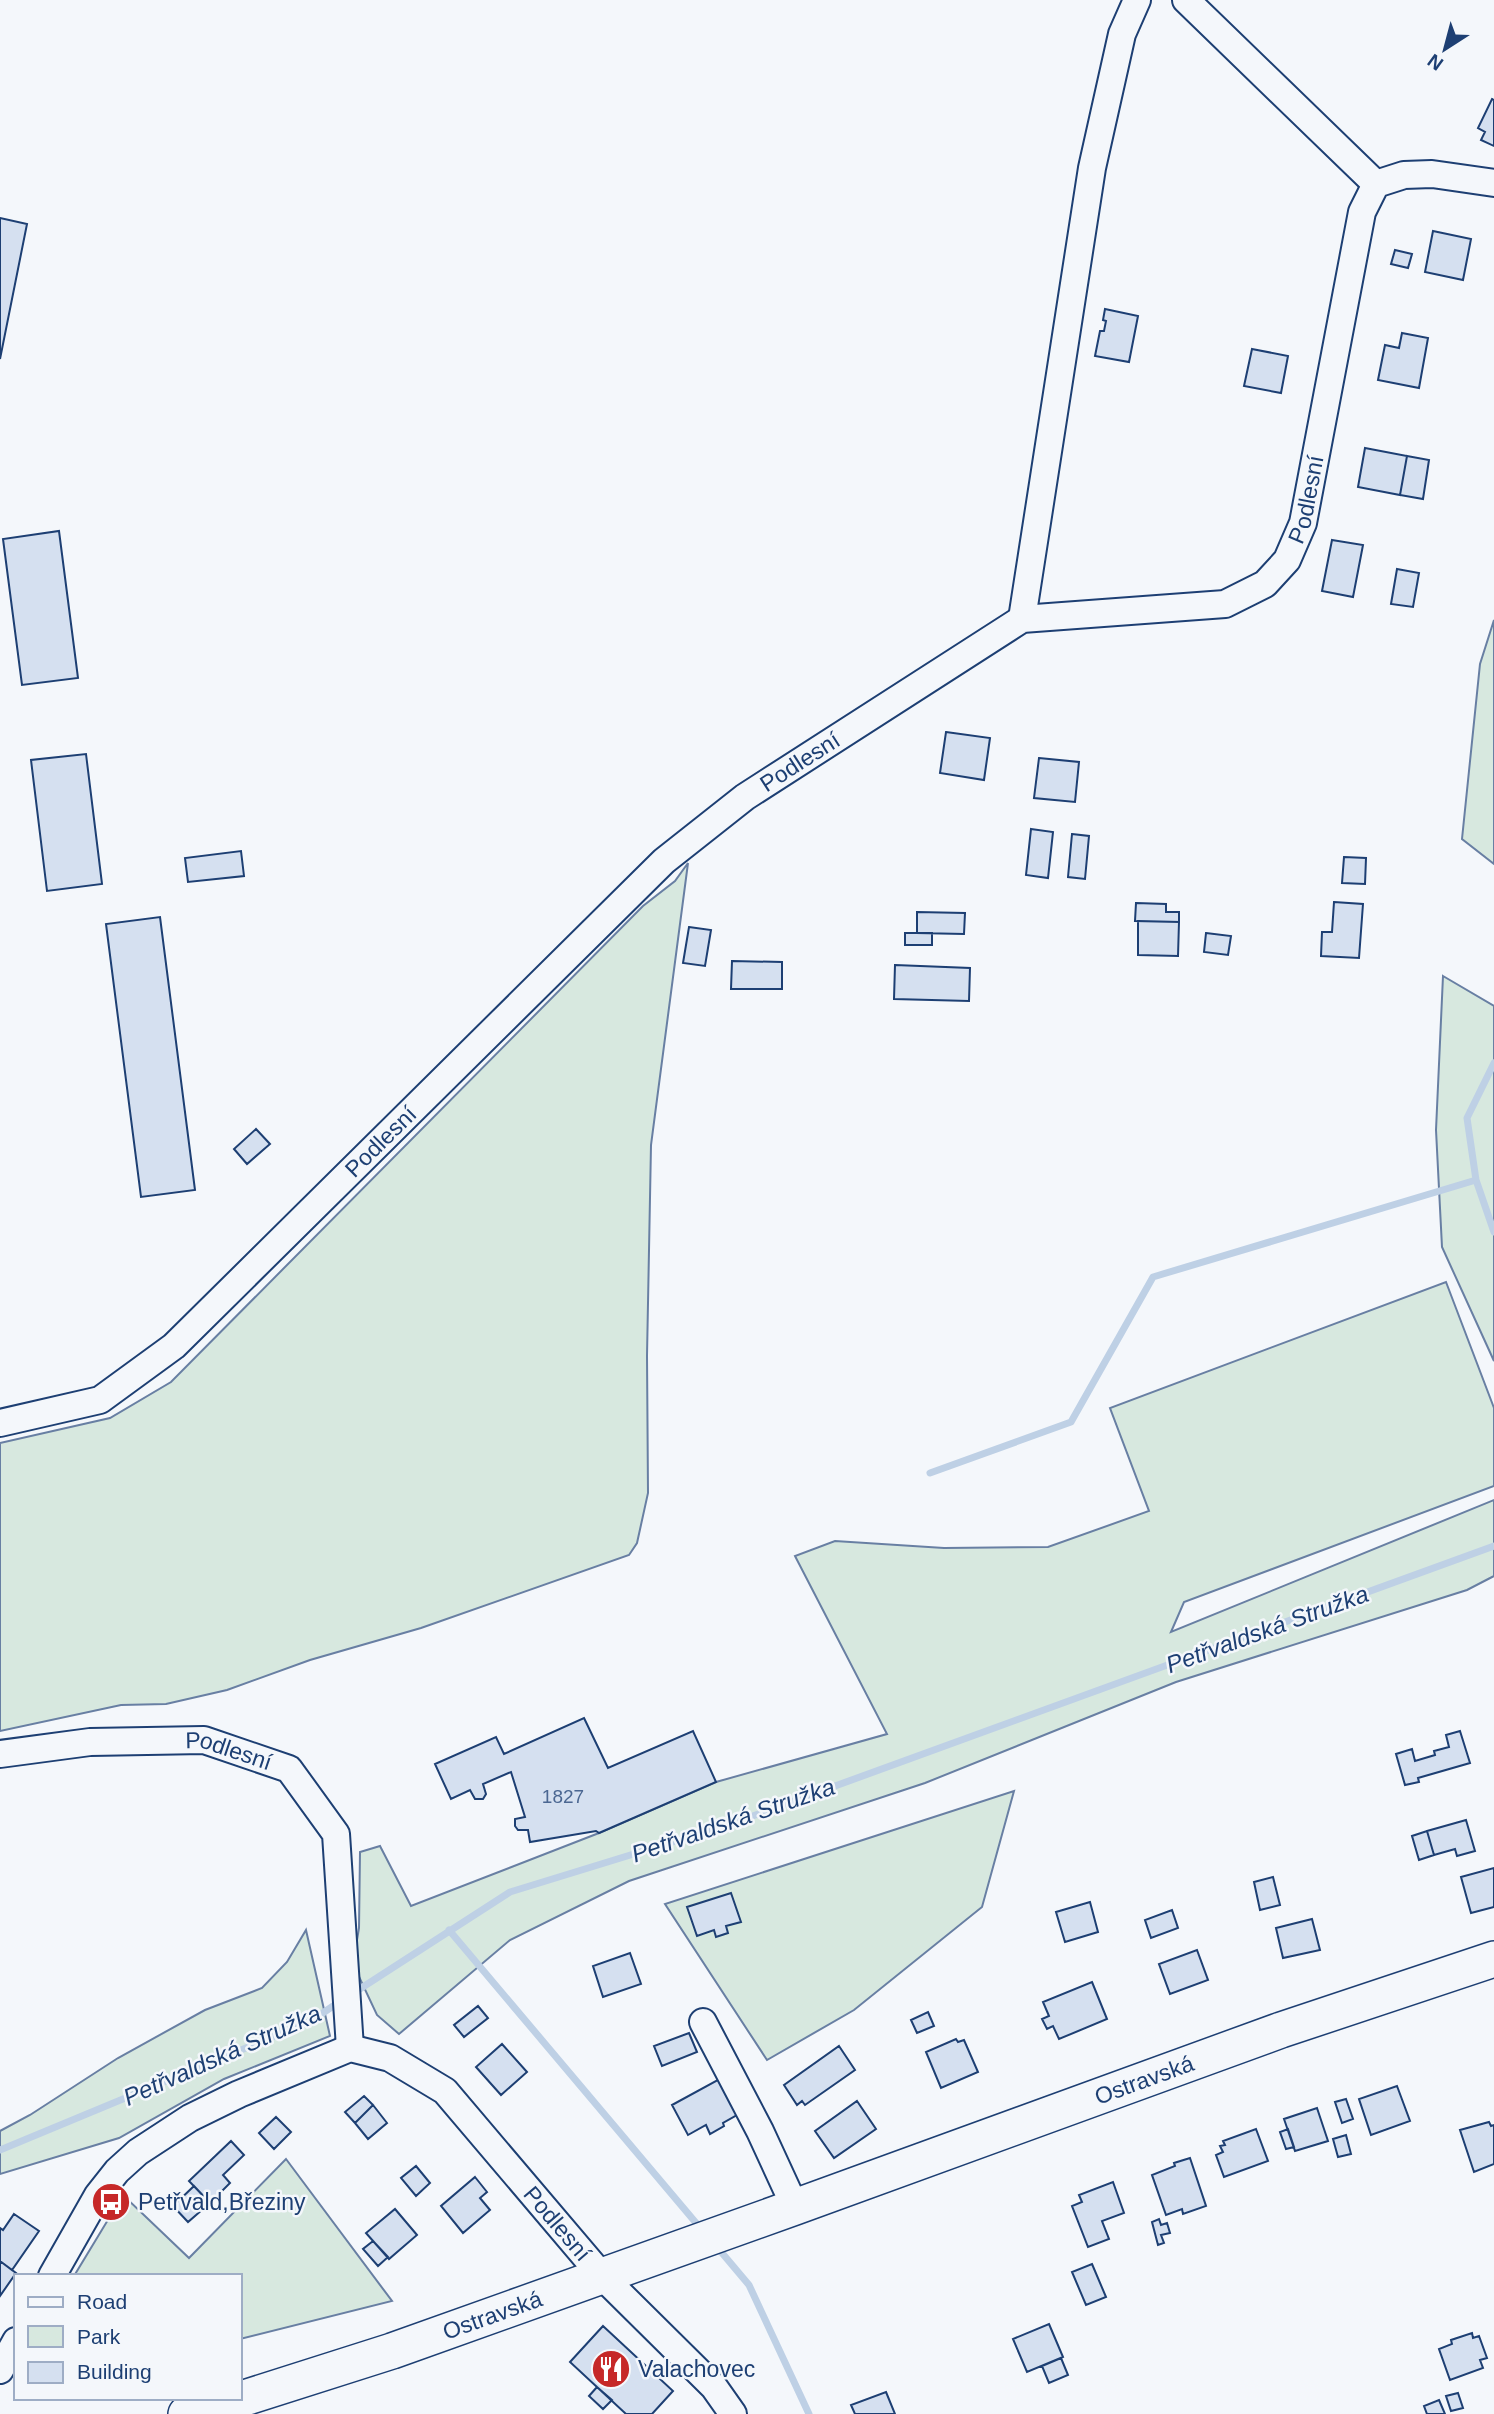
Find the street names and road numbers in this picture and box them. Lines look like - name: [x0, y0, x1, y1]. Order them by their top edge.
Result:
- street label: Podlesní: [1283, 453, 1329, 547]
- street label: Podlesní: [755, 726, 845, 797]
- street label: Podlesní: [340, 1100, 422, 1182]
- street label: Podlesní: [185, 1727, 276, 1775]
- street label: Ostravská: [1091, 2050, 1197, 2110]
- street label: Podlesní: [519, 2181, 597, 2266]
- street label: Ostravská: [439, 2285, 546, 2345]

